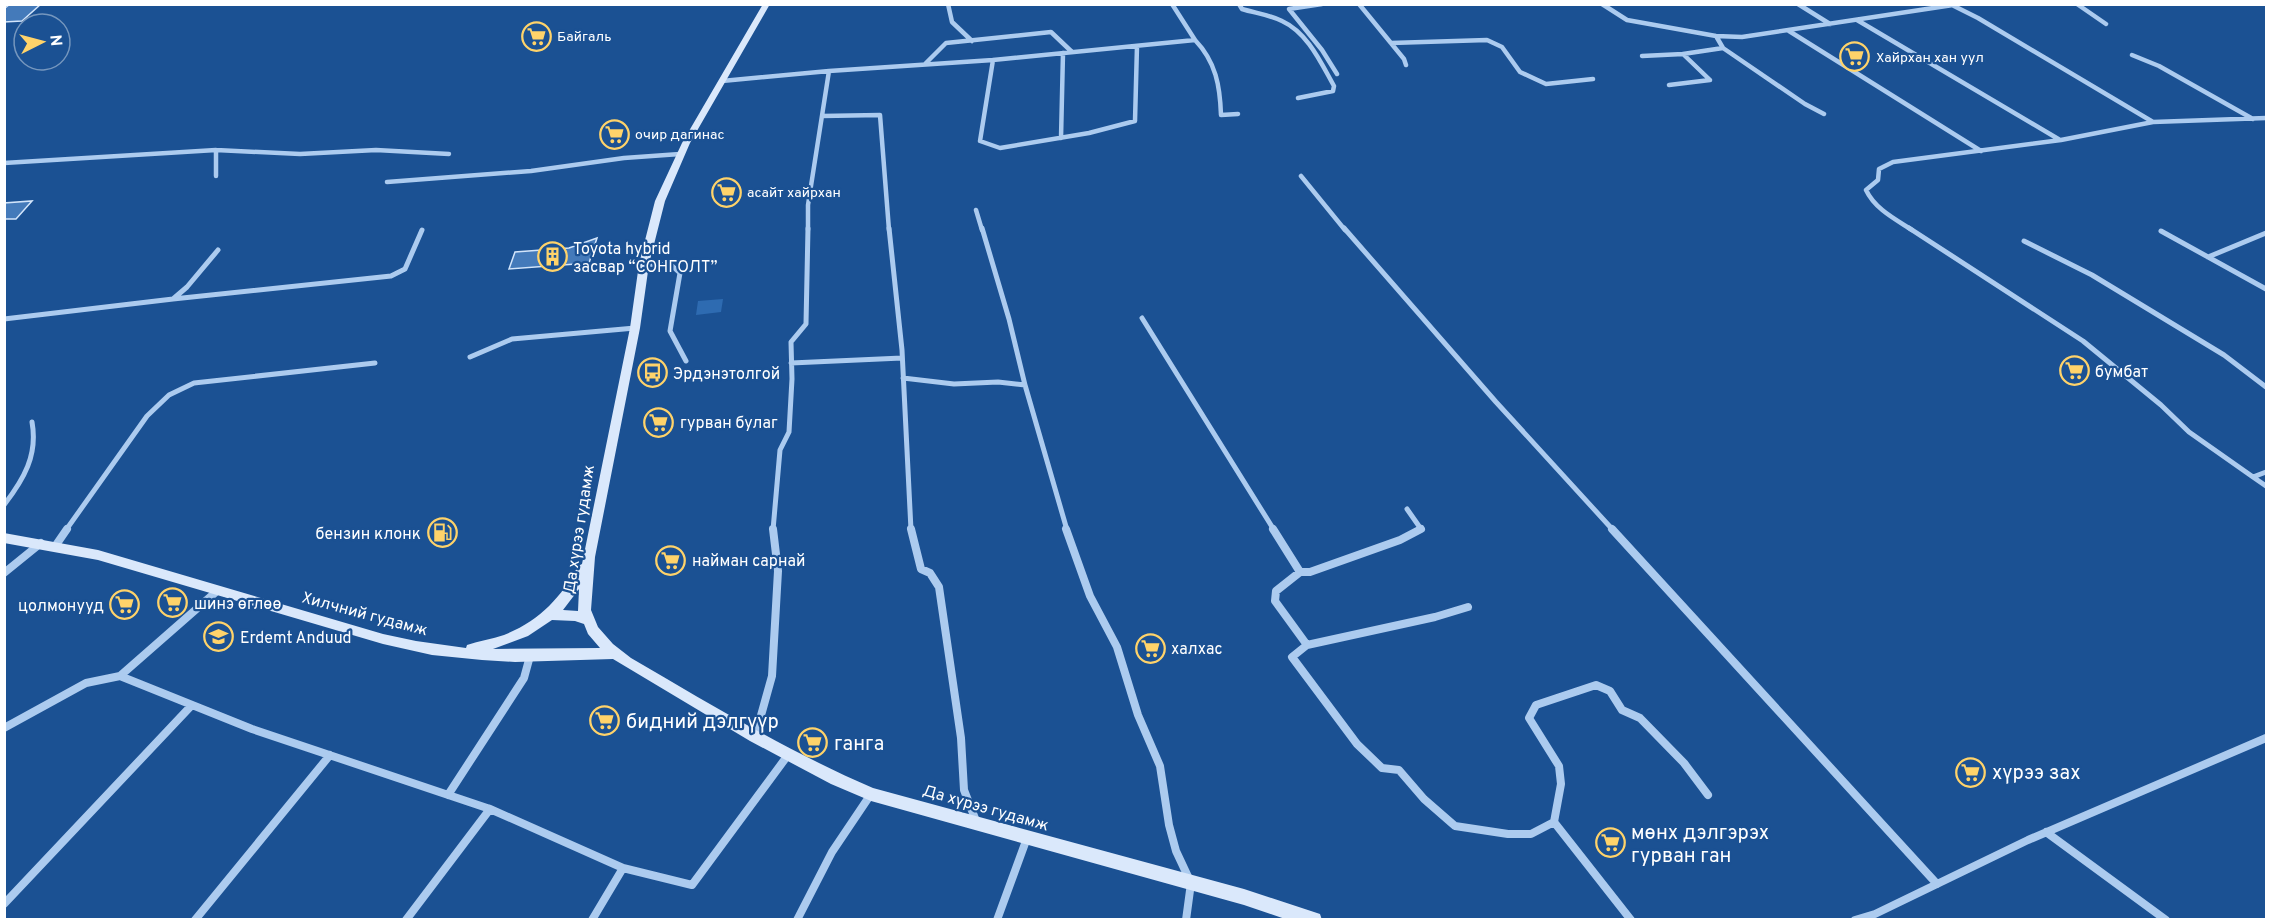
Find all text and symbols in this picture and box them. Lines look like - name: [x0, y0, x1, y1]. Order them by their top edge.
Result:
- north arrow: [12, 12, 72, 72]
- supermarket icon: Байгаль: [520, 20, 552, 52]
- place label: Байгаль: [557, 29, 611, 46]
- text: N: [44, 34, 65, 47]
- supermarket icon: Хайрхан хан уул: [1839, 41, 1871, 73]
- place label: Хайрхан хан уул: [1876, 50, 1984, 67]
- supermarket icon: очир дагинас: [598, 118, 630, 150]
- place label: очир дагинас: [635, 127, 725, 144]
- supermarket icon: асайт хайрхан: [710, 176, 742, 208]
- place label: асайт хайрхан: [747, 185, 841, 202]
- place label: Toyota hybrid засвар “СОНГОЛТ”: [573, 240, 717, 278]
- building icon: Toyota hybrid засвар “СОНГОЛТ”: [536, 241, 568, 273]
- supermarket icon: бумбат: [2058, 355, 2090, 387]
- bus stop icon: Эрдэнэтолгой: [636, 357, 668, 389]
- place label: бумбат: [2095, 363, 2148, 383]
- place label: Эрдэнэтолгой: [673, 365, 780, 385]
- supermarket icon: гурван булаг: [643, 406, 675, 438]
- place label: гурван булаг: [680, 414, 778, 434]
- street label: Да хүрээ гудамж: [560, 463, 600, 595]
- fuel station icon: бензин клонк: [426, 517, 458, 549]
- place label: бензин клонк: [316, 525, 421, 545]
- supermarket icon: найман сарнай: [655, 544, 687, 576]
- place label: найман сарнай: [692, 552, 805, 572]
- supermarket icon: шинэ өглөө: [157, 587, 189, 619]
- supermarket icon: цолмонууд: [109, 589, 141, 621]
- street label: Хилчний гудамж: [299, 589, 430, 641]
- place label: шинэ өглөө: [194, 595, 282, 615]
- place label: цолмонууд: [18, 597, 104, 617]
- school or university icon: Erdemt Anduud: [203, 621, 235, 653]
- place label: Erdemt Anduud: [240, 629, 352, 649]
- supermarket icon: халхас: [1134, 632, 1166, 664]
- place label: халхас: [1171, 640, 1223, 660]
- supermarket icon: бидний дэлгүүр: [589, 705, 621, 737]
- place label: бидний дэлгүүр: [626, 710, 779, 736]
- supermarket icon: ганга: [797, 727, 829, 759]
- place label: ганга: [834, 732, 884, 758]
- supermarket icon: хүрээ зах: [1955, 756, 1987, 788]
- place label: хүрээ зах: [1992, 761, 2081, 787]
- street label: Да хүрээ гудамж: [920, 781, 1051, 837]
- place label: мөнх дэлгэрэх гурван ган: [1631, 821, 1769, 870]
- supermarket icon: мөнх дэлгэрэх гурван ган: [1594, 827, 1626, 859]

